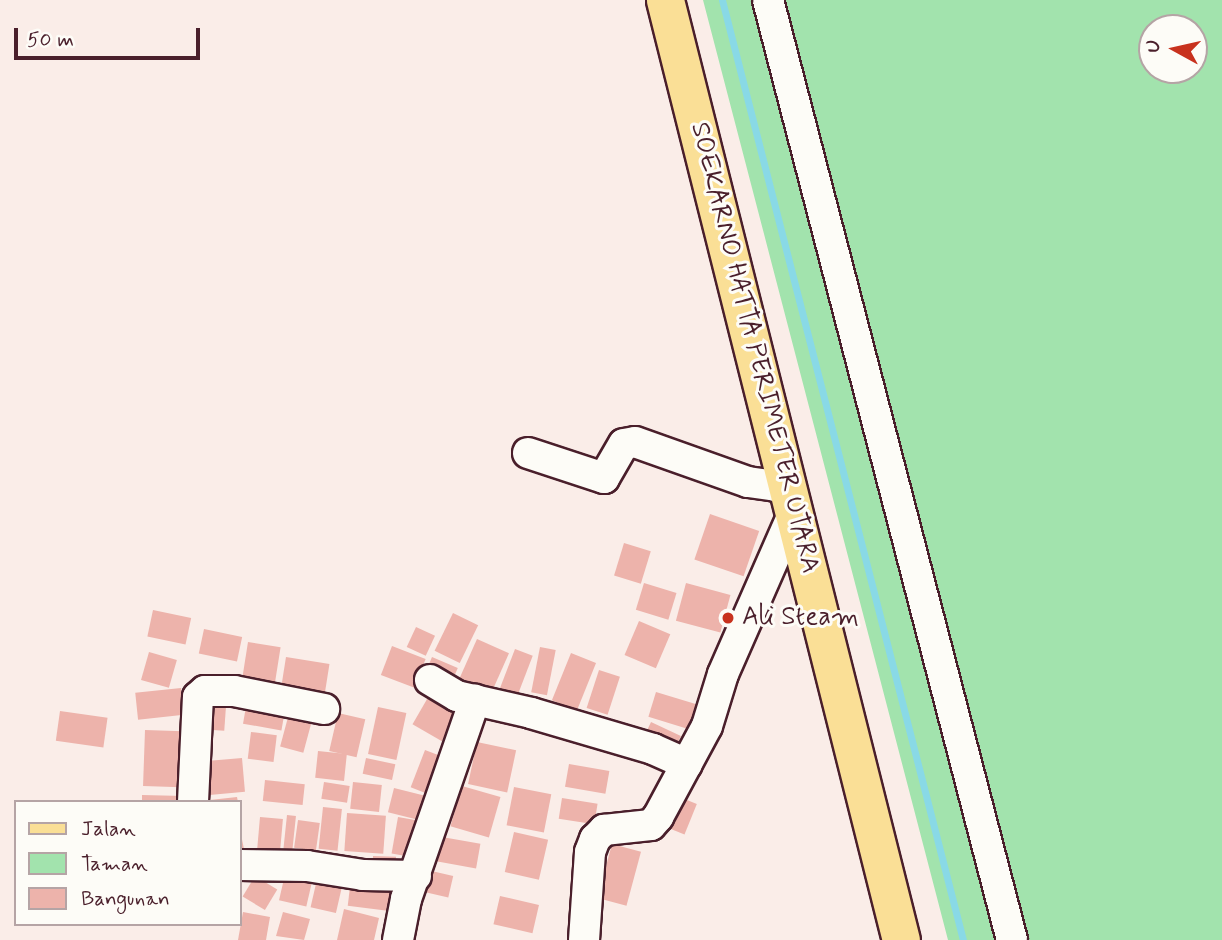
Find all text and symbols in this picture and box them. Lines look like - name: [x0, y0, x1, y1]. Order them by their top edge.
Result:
- scale bar: [18, 14, 203, 58]
- north arrow: [1138, 14, 1208, 84]
- text: 50 m: [27, 26, 74, 54]
- text: U: [1140, 38, 1167, 54]
- street label: SOEKARNO HATTA PERIMETER UTARA: [684, 123, 824, 573]
- place label: Ali Steam: [742, 602, 859, 634]
- marker: Ali Steam: [720, 610, 736, 626]
- legend: [14, 800, 242, 926]
- text: Jalan: [81, 815, 136, 843]
- text: Taman: [81, 850, 148, 878]
- text: Bangunan: [81, 885, 170, 913]

